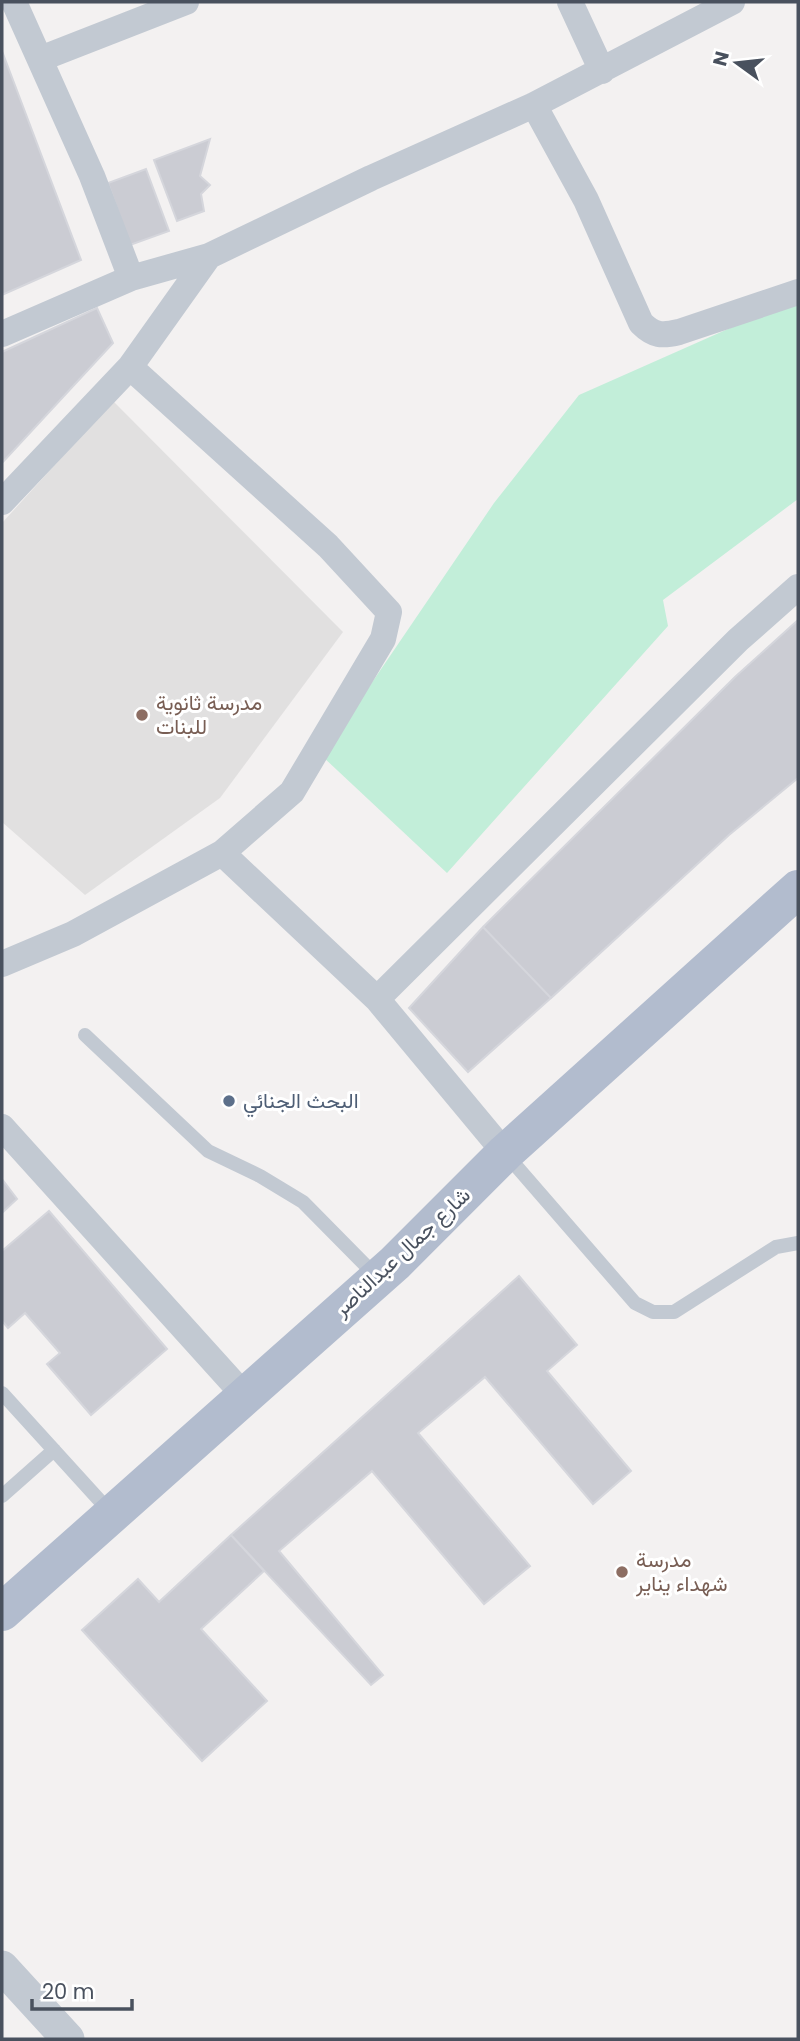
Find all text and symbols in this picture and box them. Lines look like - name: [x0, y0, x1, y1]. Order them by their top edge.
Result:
- north arrow: [702, 28, 772, 98]
- text: N: [706, 48, 736, 69]
- place label: مدرسة ثانوية للبنات: [156, 688, 262, 741]
- marker: مدرسة ثانوية للبنات: [134, 707, 150, 723]
- place label: البحث الجنائي: [243, 1086, 359, 1118]
- marker: البحث الجنائي: [221, 1093, 237, 1109]
- street label: شارع جمال عبدالناصر: [326, 1181, 476, 1323]
- place label: مدرسة شهداء يناير: [635, 1545, 728, 1598]
- marker: مدرسة شهداء يناير: [614, 1564, 630, 1580]
- scale bar: [32, 1968, 131, 2012]
- text: 20 m: [42, 1977, 95, 2006]

